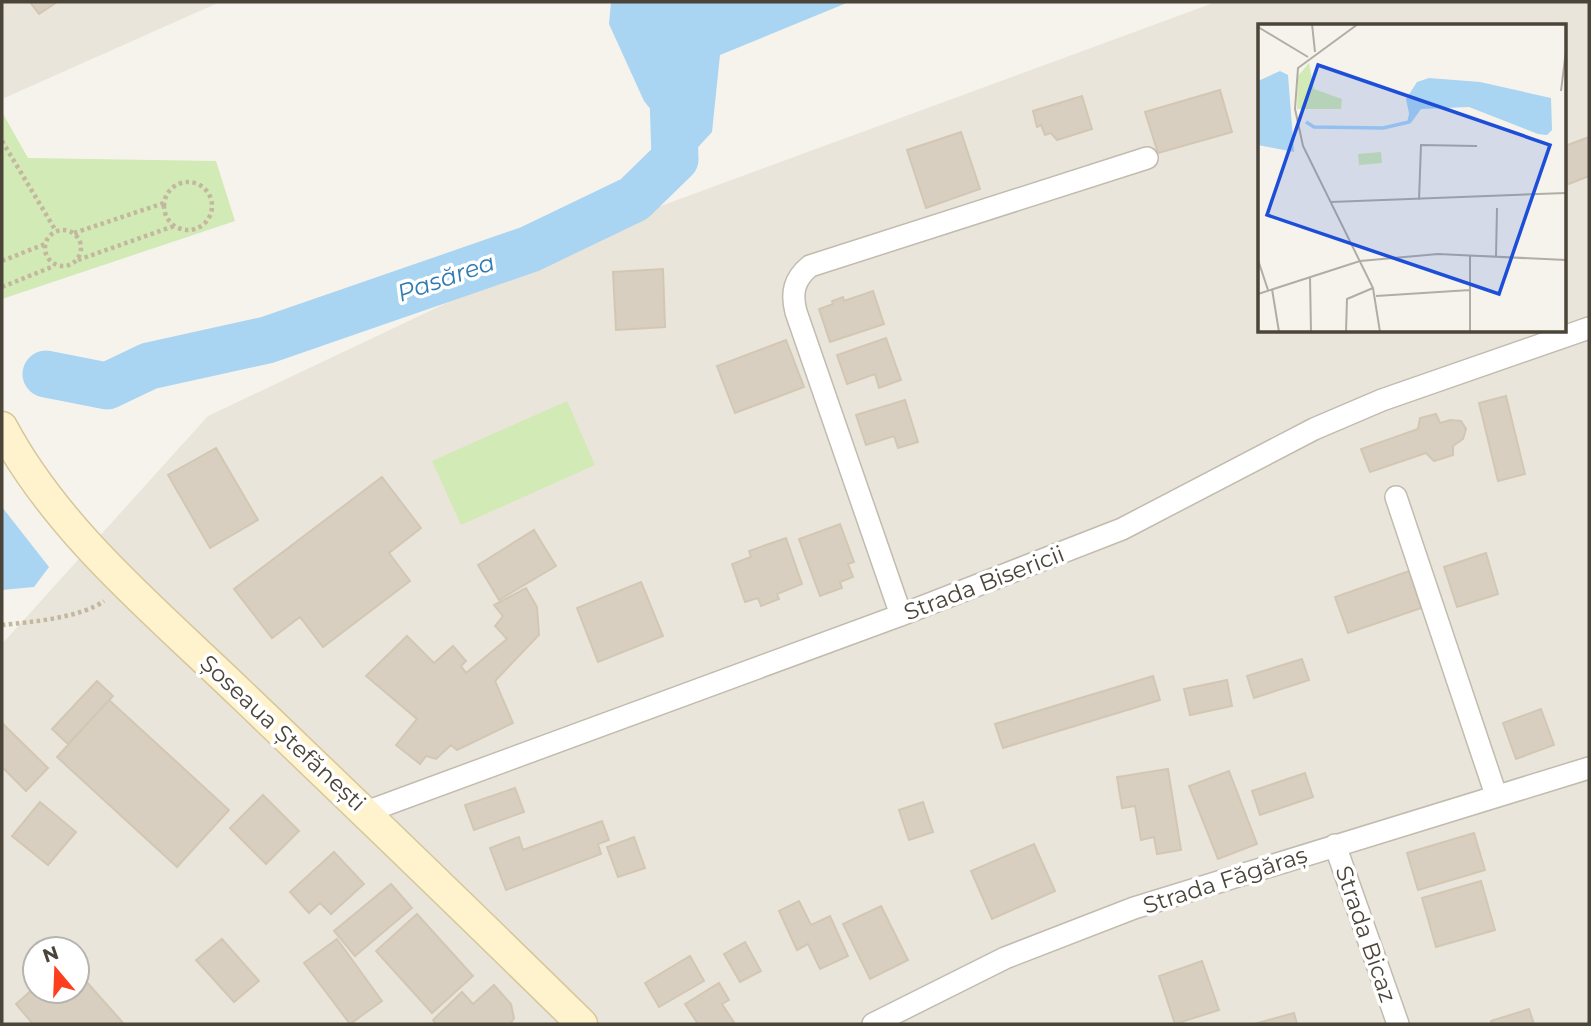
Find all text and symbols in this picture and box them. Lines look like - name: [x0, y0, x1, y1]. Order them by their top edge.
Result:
- inset map: [1258, 24, 1566, 332]
- water label: Pasărea: [393, 247, 498, 308]
- street label: Strada Bisericii: [900, 540, 1068, 626]
- street label: Șoseaua Ștefănești: [194, 649, 372, 817]
- street label: Strada Făgăraș: [1140, 840, 1310, 920]
- street label: Strada Bicaz: [1330, 862, 1402, 1006]
- north arrow: [21, 935, 91, 1005]
- text: N: [40, 941, 62, 968]

